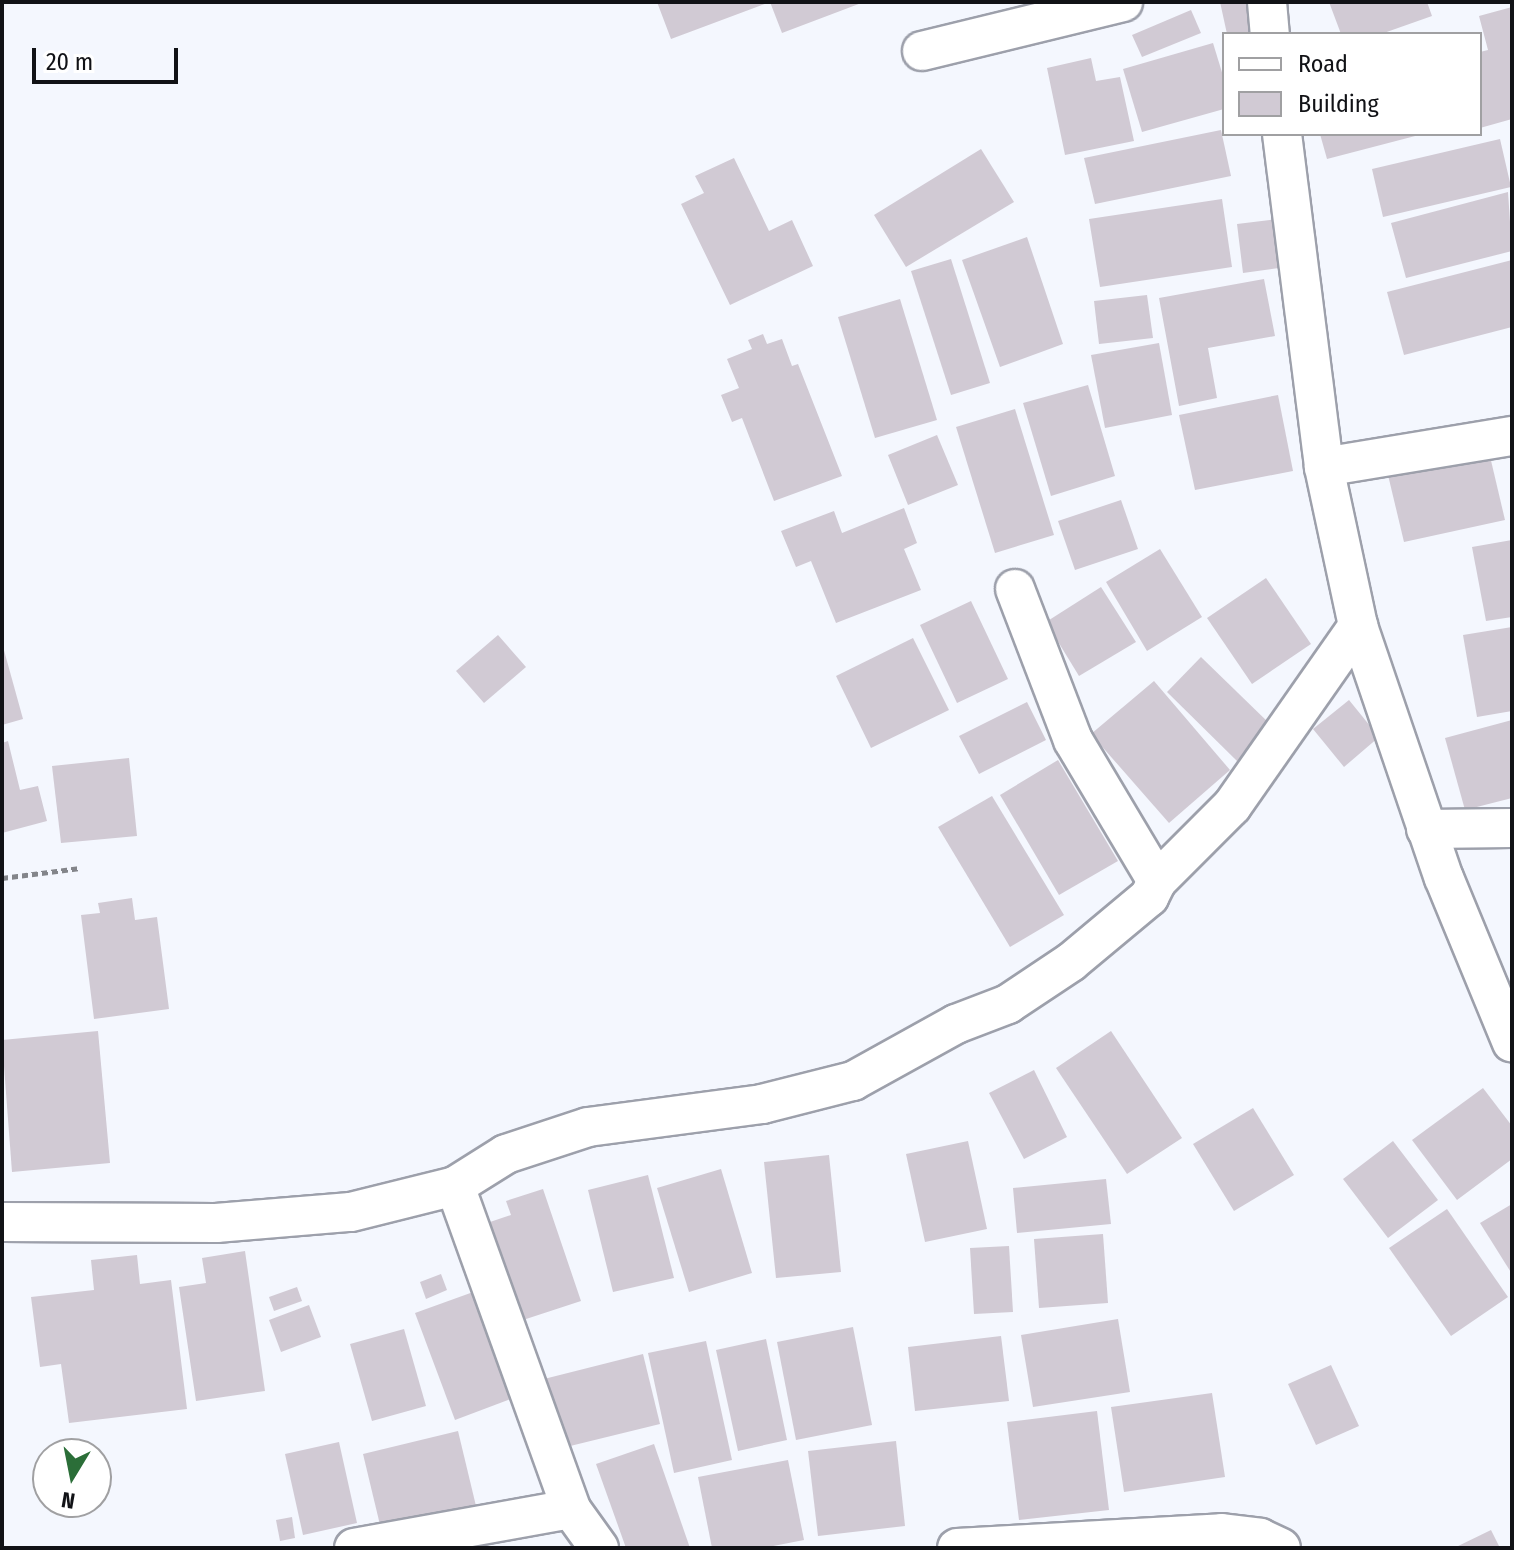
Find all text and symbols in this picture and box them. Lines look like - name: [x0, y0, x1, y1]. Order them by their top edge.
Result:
- scale bar: [36, 32, 182, 82]
- legend: [1222, 32, 1482, 136]
- text: 20 m: [46, 48, 93, 76]
- text: Road: [1298, 50, 1348, 78]
- text: Building: [1298, 90, 1379, 118]
- north arrow: [32, 1438, 112, 1518]
- text: N: [59, 1486, 77, 1515]

